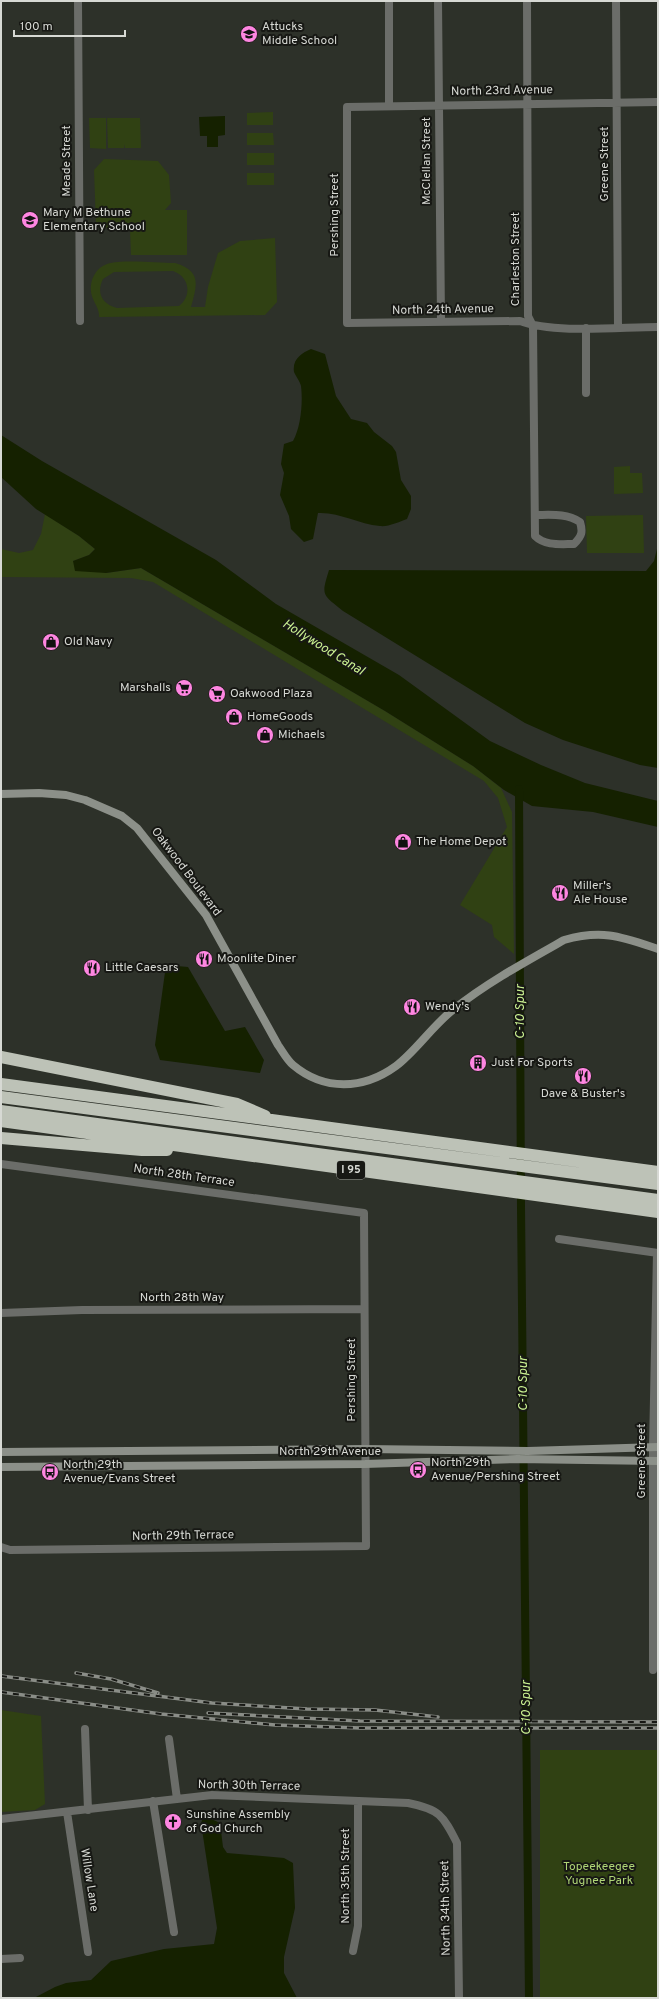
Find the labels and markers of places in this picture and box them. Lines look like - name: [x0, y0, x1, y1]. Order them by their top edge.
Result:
- place label: Attucks Middle School: [262, 19, 337, 49]
- school or university icon: Attucks Middle School: [239, 24, 259, 44]
- place label: Mary M Bethune Elementary School: [43, 205, 145, 235]
- school or university icon: Mary M Bethune Elementary School: [20, 210, 40, 230]
- shop icon: Old Navy: [41, 632, 61, 652]
- place label: Old Navy: [64, 634, 113, 650]
- supermarket icon: Marshalls: [174, 678, 194, 698]
- place label: Marshalls: [120, 680, 171, 696]
- supermarket icon: Oakwood Plaza: [207, 684, 227, 704]
- place label: Oakwood Plaza: [230, 686, 312, 702]
- shop icon: HomeGoods: [224, 707, 244, 727]
- place label: HomeGoods: [247, 709, 313, 725]
- shop icon: Michaels: [255, 725, 275, 745]
- place label: Michaels: [278, 727, 325, 743]
- shop icon: The Home Depot: [393, 832, 413, 852]
- place label: The Home Depot: [416, 834, 507, 850]
- place label: Miller's Ale House: [573, 878, 627, 908]
- restaurant icon: Miller's Ale House: [550, 883, 570, 903]
- restaurant icon: Moonlite Diner: [194, 949, 214, 969]
- place label: Moonlite Diner: [217, 951, 297, 967]
- restaurant icon: Little Caesars: [82, 958, 102, 978]
- place label: Little Caesars: [105, 960, 179, 976]
- restaurant icon: Wendy's: [402, 997, 422, 1017]
- place label: Wendy's: [425, 999, 470, 1015]
- building icon: Just For Sports: [468, 1053, 488, 1073]
- place label: Just For Sports: [491, 1055, 573, 1071]
- restaurant icon: Dave & Buster's: [573, 1066, 593, 1086]
- place label: Dave & Buster's: [541, 1086, 625, 1102]
- place label: North 29th Avenue/Pershing Street: [431, 1455, 560, 1485]
- place label: North 29th Avenue/Evans Street: [63, 1457, 176, 1487]
- bus stop icon: North 29th Avenue/Pershing Street: [408, 1460, 428, 1480]
- bus stop icon: North 29th Avenue/Evans Street: [40, 1462, 60, 1482]
- place label: Sunshine Assembly of God Church: [186, 1807, 290, 1837]
- church icon: Sunshine Assembly of God Church: [163, 1812, 183, 1832]

